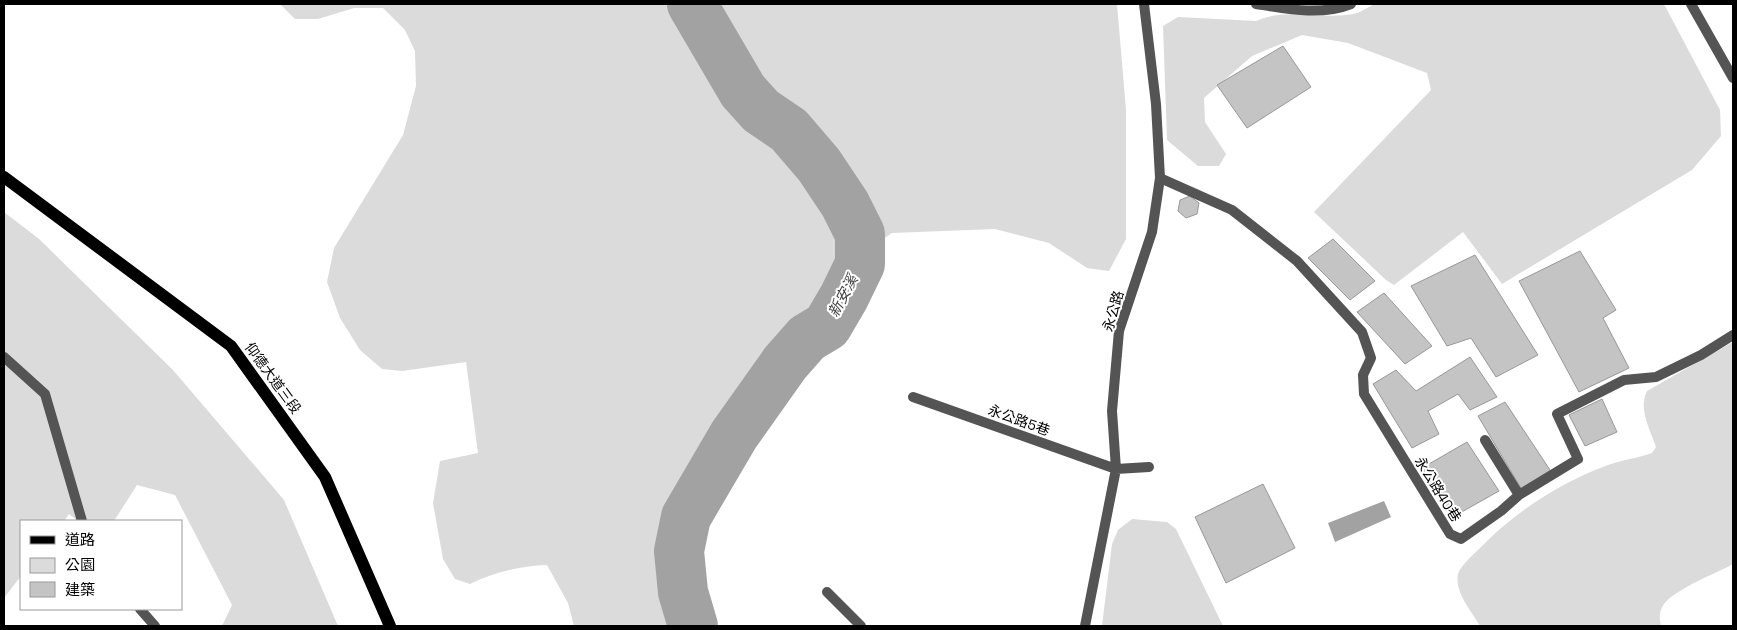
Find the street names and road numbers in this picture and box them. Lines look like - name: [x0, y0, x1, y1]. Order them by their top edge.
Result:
- street label: 永公路: [1099, 288, 1127, 334]
- street label: 仰德大道三段: [241, 339, 305, 417]
- street label: 永公路5巷: [986, 401, 1052, 439]
- street label: 永公路40巷: [1411, 453, 1465, 525]

